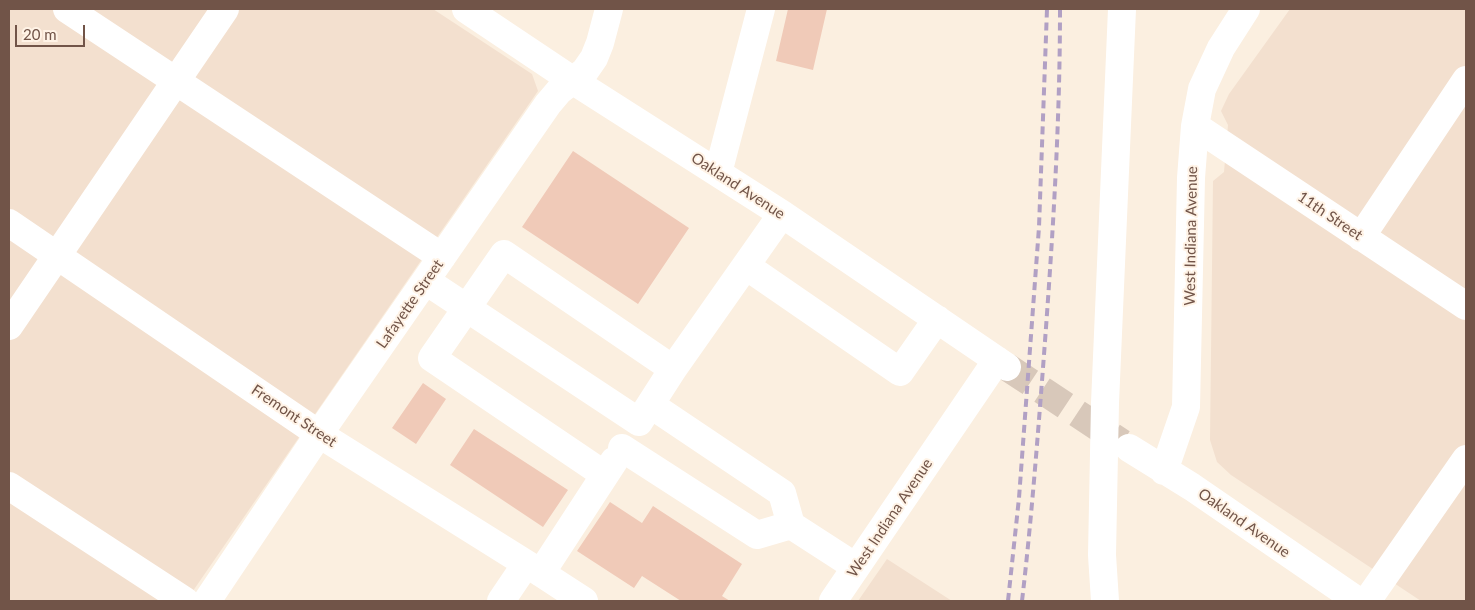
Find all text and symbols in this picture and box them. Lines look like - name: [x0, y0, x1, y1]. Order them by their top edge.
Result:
- scale bar: [18, 15, 88, 47]
- text: 20 m: [23, 25, 57, 43]
- street label: Oakland Avenue: [688, 149, 788, 223]
- street label: West Indiana Avenue: [1181, 166, 1201, 306]
- street label: 11th Street: [1294, 188, 1366, 244]
- street label: Lafayette Street: [373, 256, 447, 352]
- street label: Fremont Street: [248, 381, 340, 451]
- street label: West Indiana Avenue: [844, 455, 936, 581]
- street label: Oakland Avenue: [1195, 485, 1293, 561]

